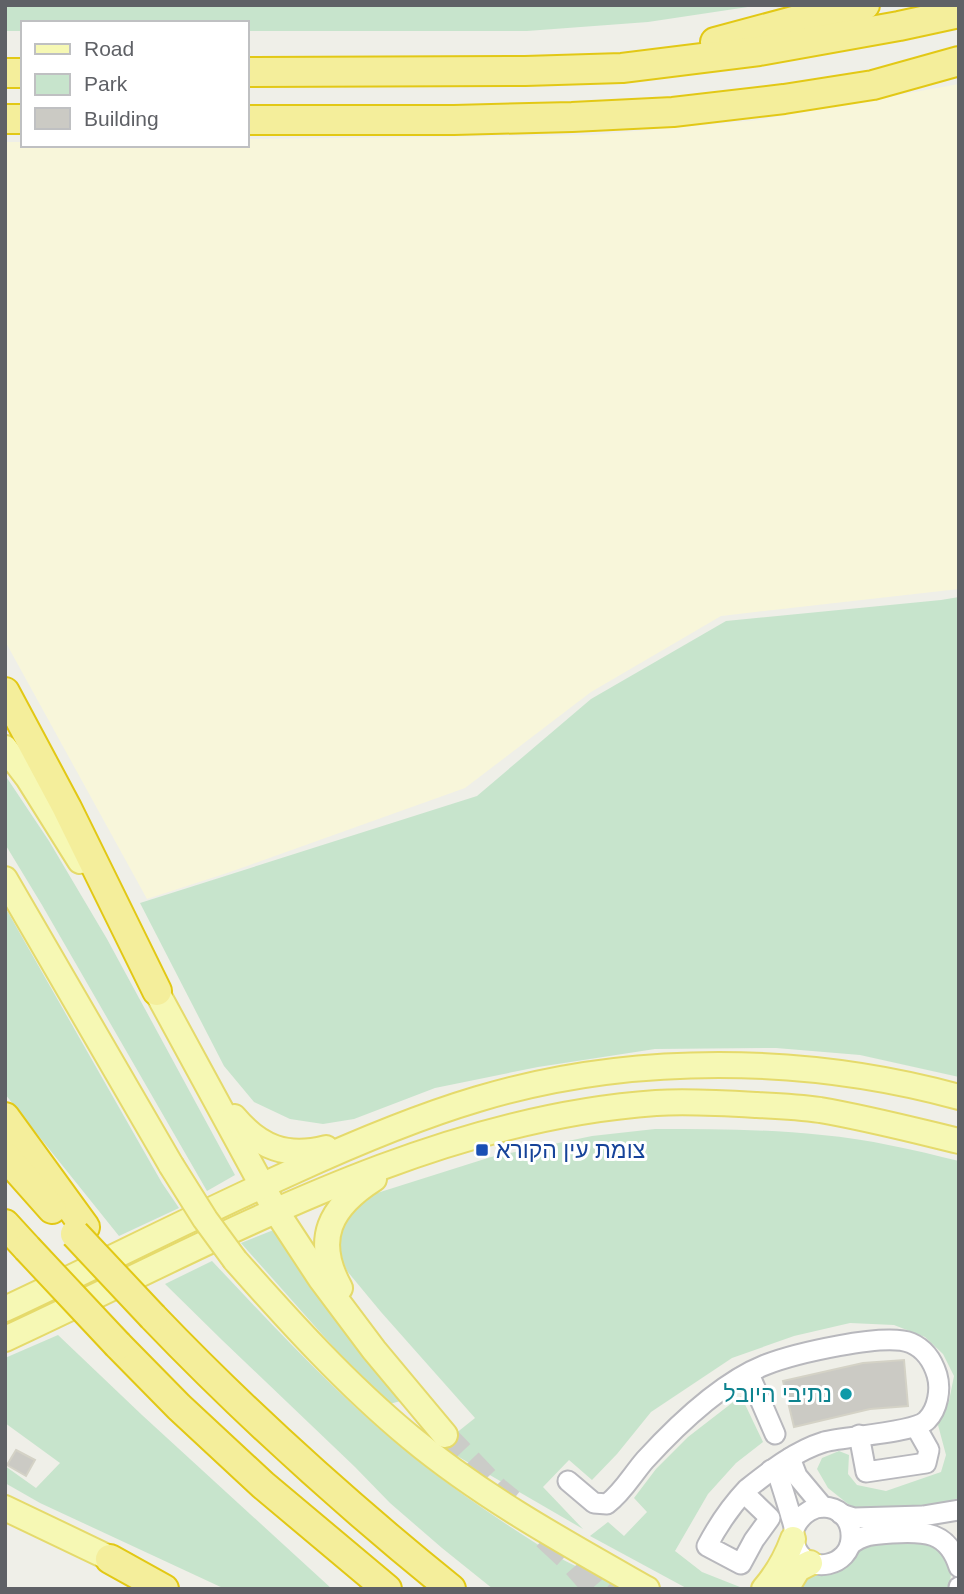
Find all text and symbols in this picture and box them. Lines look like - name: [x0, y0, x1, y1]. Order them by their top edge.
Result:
- legend: [21, 21, 248, 147]
- text: Road: [84, 37, 134, 60]
- text: Park: [84, 72, 128, 95]
- text: Building: [84, 107, 159, 130]
- place label: צומת עין הקורא: [496, 1137, 645, 1163]
- marker: צומת עין הקורא: [474, 1142, 490, 1158]
- place label: נתיבי היובל: [724, 1381, 832, 1407]
- marker: נתיבי היובל: [838, 1386, 854, 1402]

